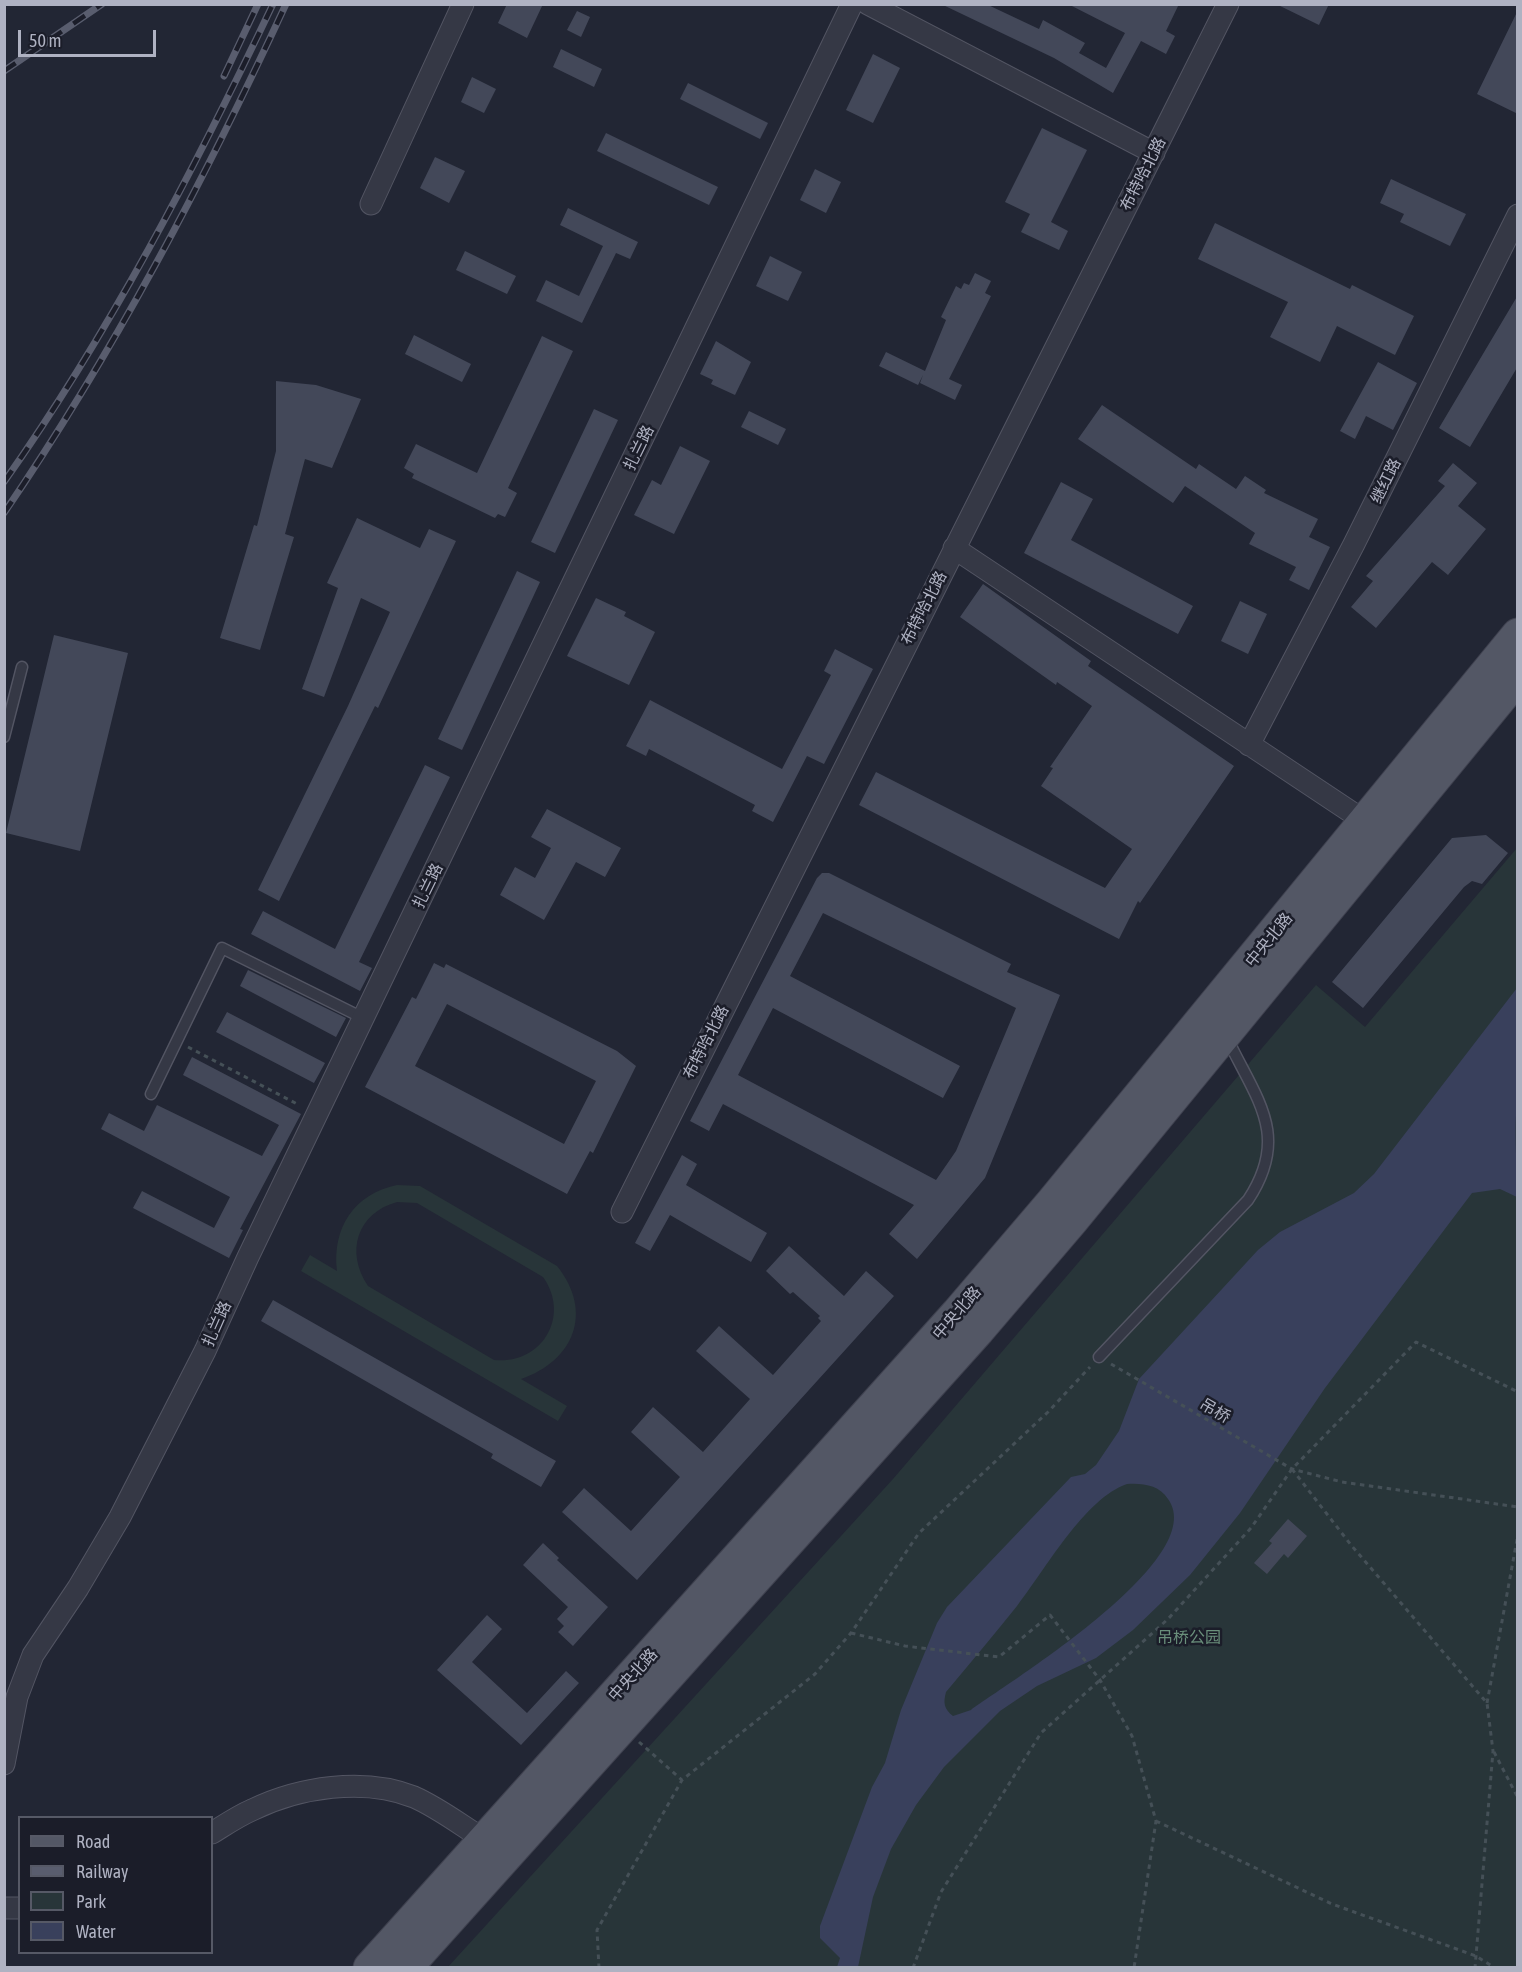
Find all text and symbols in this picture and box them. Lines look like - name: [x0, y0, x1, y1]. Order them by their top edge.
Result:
- scale bar: [21, 18, 159, 56]
- text: 50 m: [29, 30, 61, 51]
- street label: 布特哈北路: [1116, 134, 1170, 214]
- street label: 扎兰路: [620, 422, 658, 474]
- street label: 继红路: [1367, 455, 1405, 507]
- street label: 布特哈北路: [897, 568, 951, 648]
- street label: 扎兰路: [409, 860, 447, 912]
- street label: 中央北路: [1241, 909, 1297, 971]
- street label: 布特哈北路: [679, 1002, 733, 1082]
- street label: 中央北路: [929, 1283, 985, 1343]
- street label: 扎兰路: [198, 1298, 236, 1350]
- street label: 吊桥: [1196, 1395, 1234, 1427]
- park label: 吊桥公园: [1157, 1628, 1221, 1648]
- street label: 中央北路: [604, 1645, 662, 1705]
- legend: [18, 1816, 213, 1954]
- text: Road: [76, 1831, 110, 1852]
- text: Railway: [76, 1861, 128, 1882]
- text: Park: [76, 1891, 106, 1912]
- text: Water: [76, 1921, 115, 1942]

